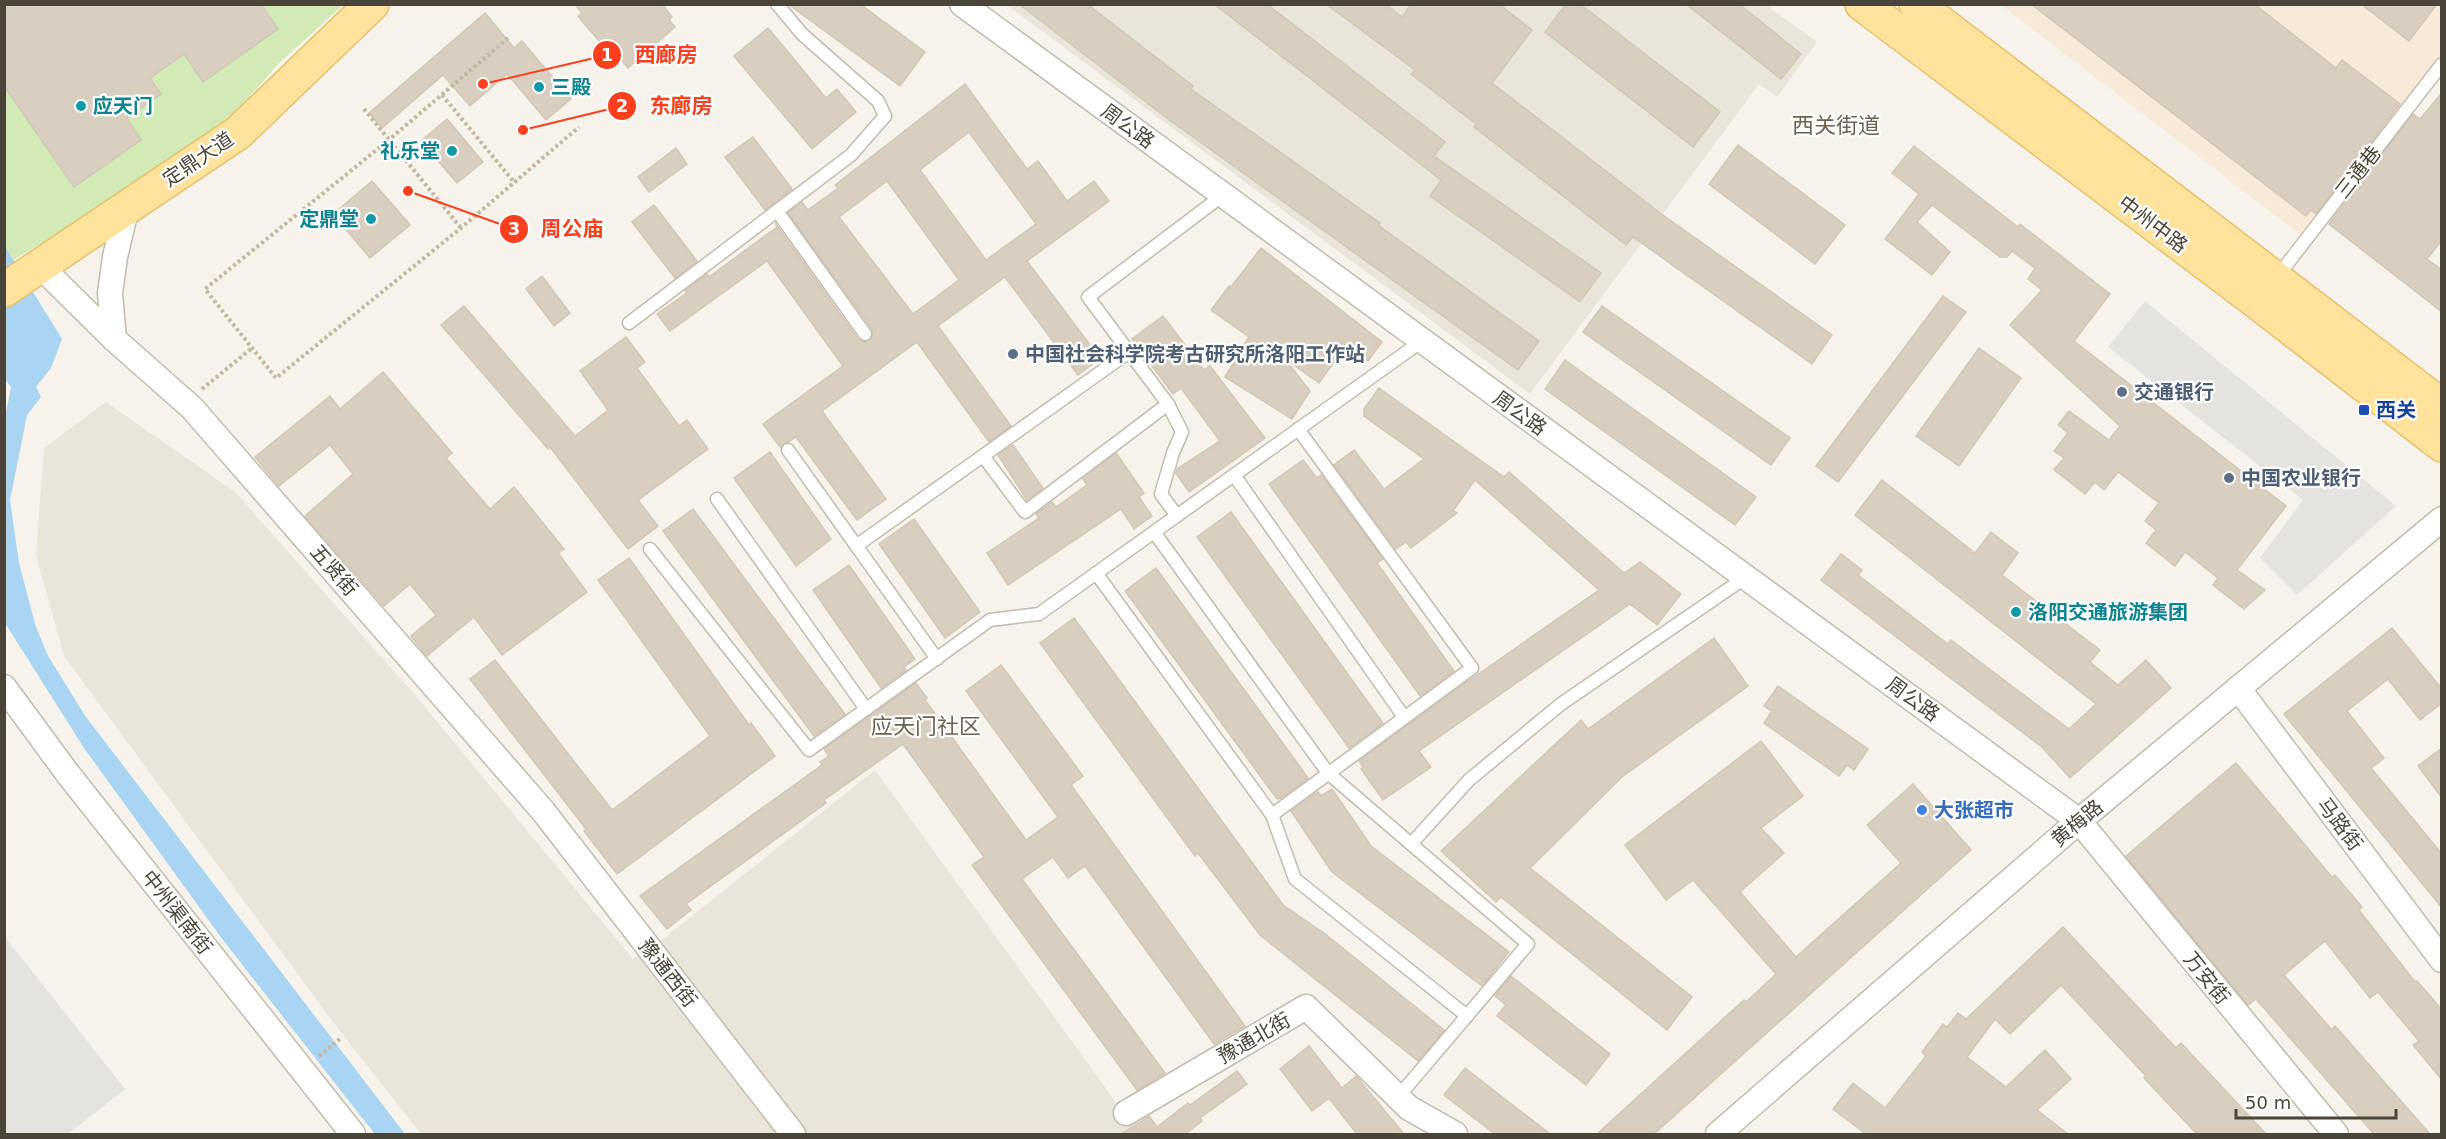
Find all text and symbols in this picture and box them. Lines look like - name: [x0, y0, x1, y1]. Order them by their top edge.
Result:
- callout: 西廊房: [592, 35, 709, 74]
- text: 西廊房: [635, 43, 698, 67]
- text: 1: [601, 44, 613, 65]
- place label: 三殿: [551, 75, 591, 99]
- marker: 三殿: [532, 80, 546, 94]
- callout: 东廊房: [607, 86, 724, 125]
- place label: 应天门: [93, 94, 153, 118]
- text: 东廊房: [650, 94, 713, 118]
- text: 2: [616, 95, 628, 116]
- marker: 应天门: [74, 99, 88, 113]
- street label: 周公路: [1097, 99, 1159, 153]
- district label: 西关街道: [1792, 113, 1880, 138]
- street label: 定鼎大道: [158, 127, 238, 191]
- place label: 礼乐堂: [380, 139, 440, 163]
- street label: 三通巷: [2330, 141, 2386, 203]
- marker: 礼乐堂: [445, 144, 459, 158]
- street label: 中州中路: [2114, 190, 2192, 258]
- place label: 定鼎堂: [299, 207, 359, 231]
- callout: 周公庙: [499, 209, 616, 248]
- marker: 定鼎堂: [364, 212, 378, 226]
- text: 周公庙: [541, 217, 604, 241]
- text: 3: [508, 218, 520, 239]
- place label: 中国社会科学院考古研究所洛阳工作站: [1025, 342, 1365, 366]
- marker: 中国社会科学院考古研究所洛阳工作站: [1006, 347, 1020, 361]
- place label: 交通银行: [2134, 380, 2214, 404]
- marker: 交通银行: [2115, 385, 2129, 399]
- street label: 周公路: [1489, 386, 1551, 440]
- place label: 西关: [2376, 398, 2416, 422]
- marker: 西关: [2357, 403, 2371, 417]
- place label: 中国农业银行: [2241, 466, 2361, 490]
- marker: 中国农业银行: [2222, 471, 2236, 485]
- street label: 五贤街: [305, 539, 363, 601]
- place label: 洛阳交通旅游集团: [2028, 600, 2188, 624]
- marker: 洛阳交通旅游集团: [2009, 605, 2023, 619]
- street label: 周公路: [1882, 672, 1944, 726]
- district label: 应天门社区: [871, 714, 981, 739]
- street label: 马路街: [2312, 793, 2368, 855]
- street label: 黄梅路: [2046, 795, 2108, 851]
- place label: 大张超市: [1934, 798, 2014, 822]
- marker: 大张超市: [1915, 803, 1929, 817]
- street label: 中州渠南街: [137, 865, 217, 959]
- street label: 豫通西街: [634, 934, 702, 1012]
- street label: 万安街: [2179, 947, 2235, 1009]
- street label: 豫通北街: [1213, 1008, 1295, 1068]
- scale bar: [2236, 1082, 2396, 1120]
- text: 50 m: [2245, 1092, 2291, 1113]

